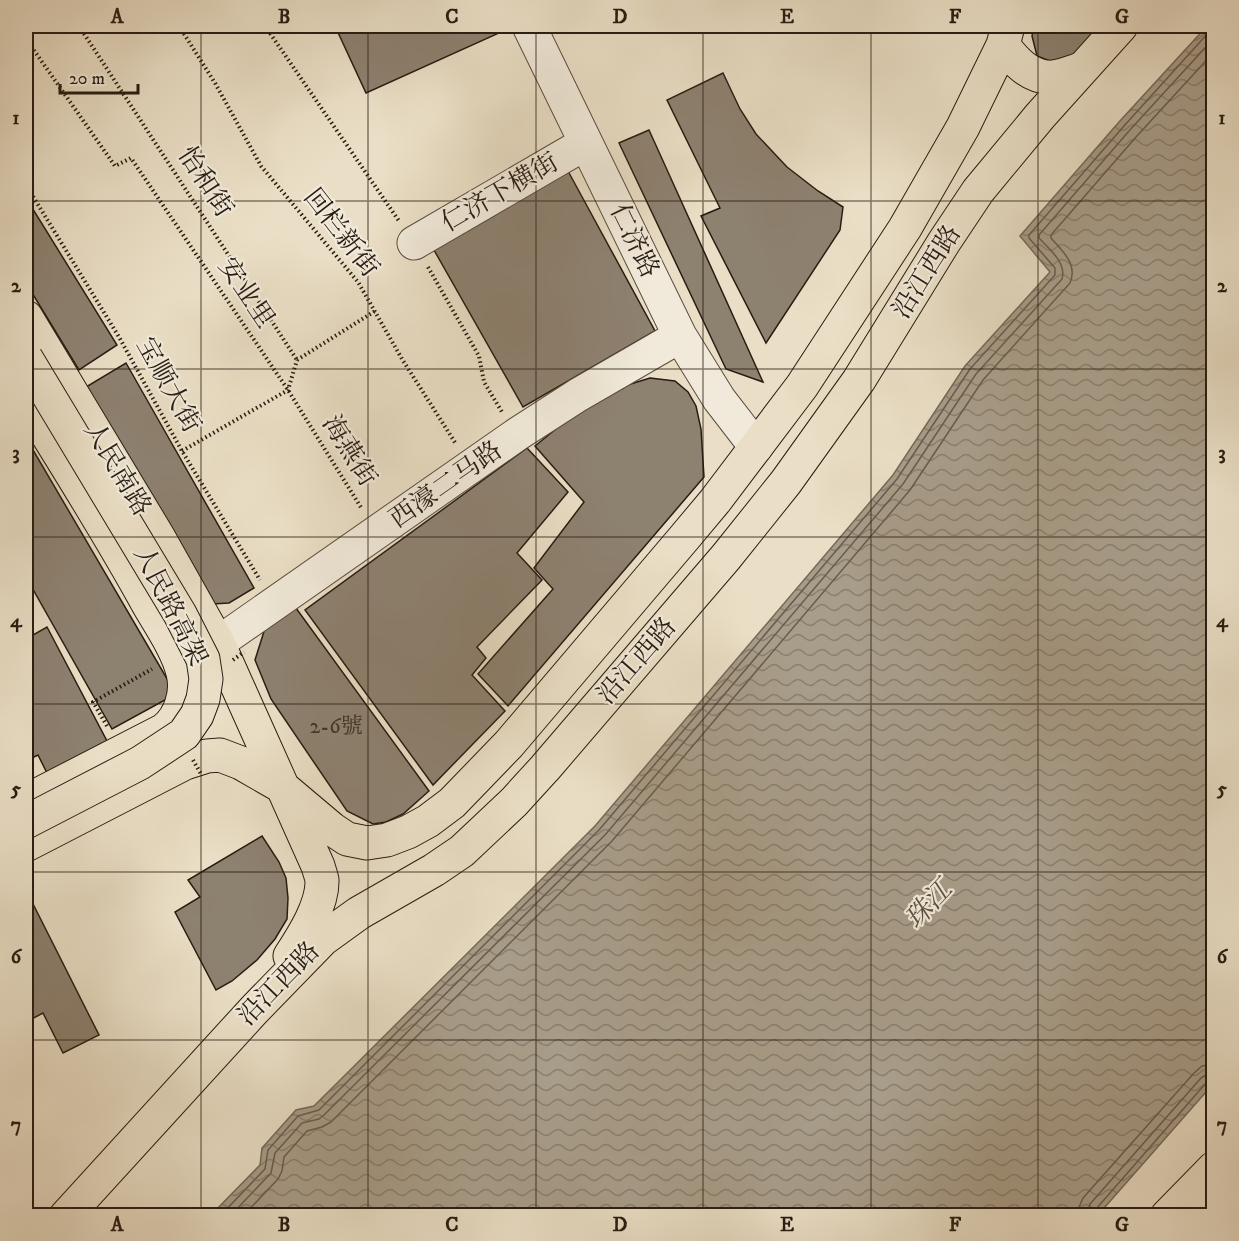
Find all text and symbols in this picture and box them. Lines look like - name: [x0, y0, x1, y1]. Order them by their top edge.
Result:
- text: A: [110, 5, 125, 30]
- text: B: [278, 5, 290, 30]
- text: C: [445, 5, 459, 30]
- text: D: [613, 5, 628, 30]
- text: E: [780, 5, 794, 30]
- text: F: [949, 5, 962, 30]
- text: G: [1115, 5, 1129, 30]
- scale bar: [60, 57, 138, 95]
- text: 20 m: [69, 68, 105, 90]
- text: 1: [12, 106, 20, 131]
- text: 1: [1218, 106, 1226, 131]
- street label: 怡和街: [170, 140, 240, 224]
- street label: 仁济下横街: [435, 146, 565, 240]
- street label: 回栏新街: [296, 182, 386, 284]
- street label: 仁济路: [602, 199, 666, 283]
- street label: 沿江西路: [885, 219, 969, 325]
- street label: 安业里: [211, 251, 281, 335]
- text: 2: [11, 274, 22, 299]
- text: 2: [1217, 274, 1228, 299]
- street label: 宝顺大街: [128, 332, 208, 438]
- street label: 海燕街: [314, 409, 384, 493]
- street label: 人民南路: [76, 416, 158, 522]
- street label: 西濠二马路: [383, 434, 509, 536]
- text: 3: [12, 441, 20, 466]
- text: 3: [1218, 441, 1226, 466]
- street label: 人民路高架: [126, 541, 214, 671]
- text: 4: [10, 609, 23, 634]
- text: 4: [1216, 609, 1229, 634]
- street label: 沿江西路: [590, 611, 684, 711]
- house number: 2-6號: [309, 713, 363, 740]
- text: 5: [10, 777, 21, 802]
- text: 5: [1216, 777, 1227, 802]
- water label: 珠江: [898, 871, 963, 936]
- street label: 沿江西路: [231, 935, 327, 1033]
- text: 6: [11, 945, 23, 970]
- text: 6: [1217, 945, 1229, 970]
- text: 7: [11, 1113, 21, 1138]
- text: 7: [1217, 1113, 1227, 1138]
- text: A: [110, 1213, 125, 1238]
- text: B: [278, 1213, 290, 1238]
- text: C: [445, 1213, 459, 1238]
- text: D: [613, 1213, 628, 1238]
- text: E: [780, 1213, 794, 1238]
- text: F: [949, 1213, 962, 1238]
- text: G: [1115, 1213, 1129, 1238]

